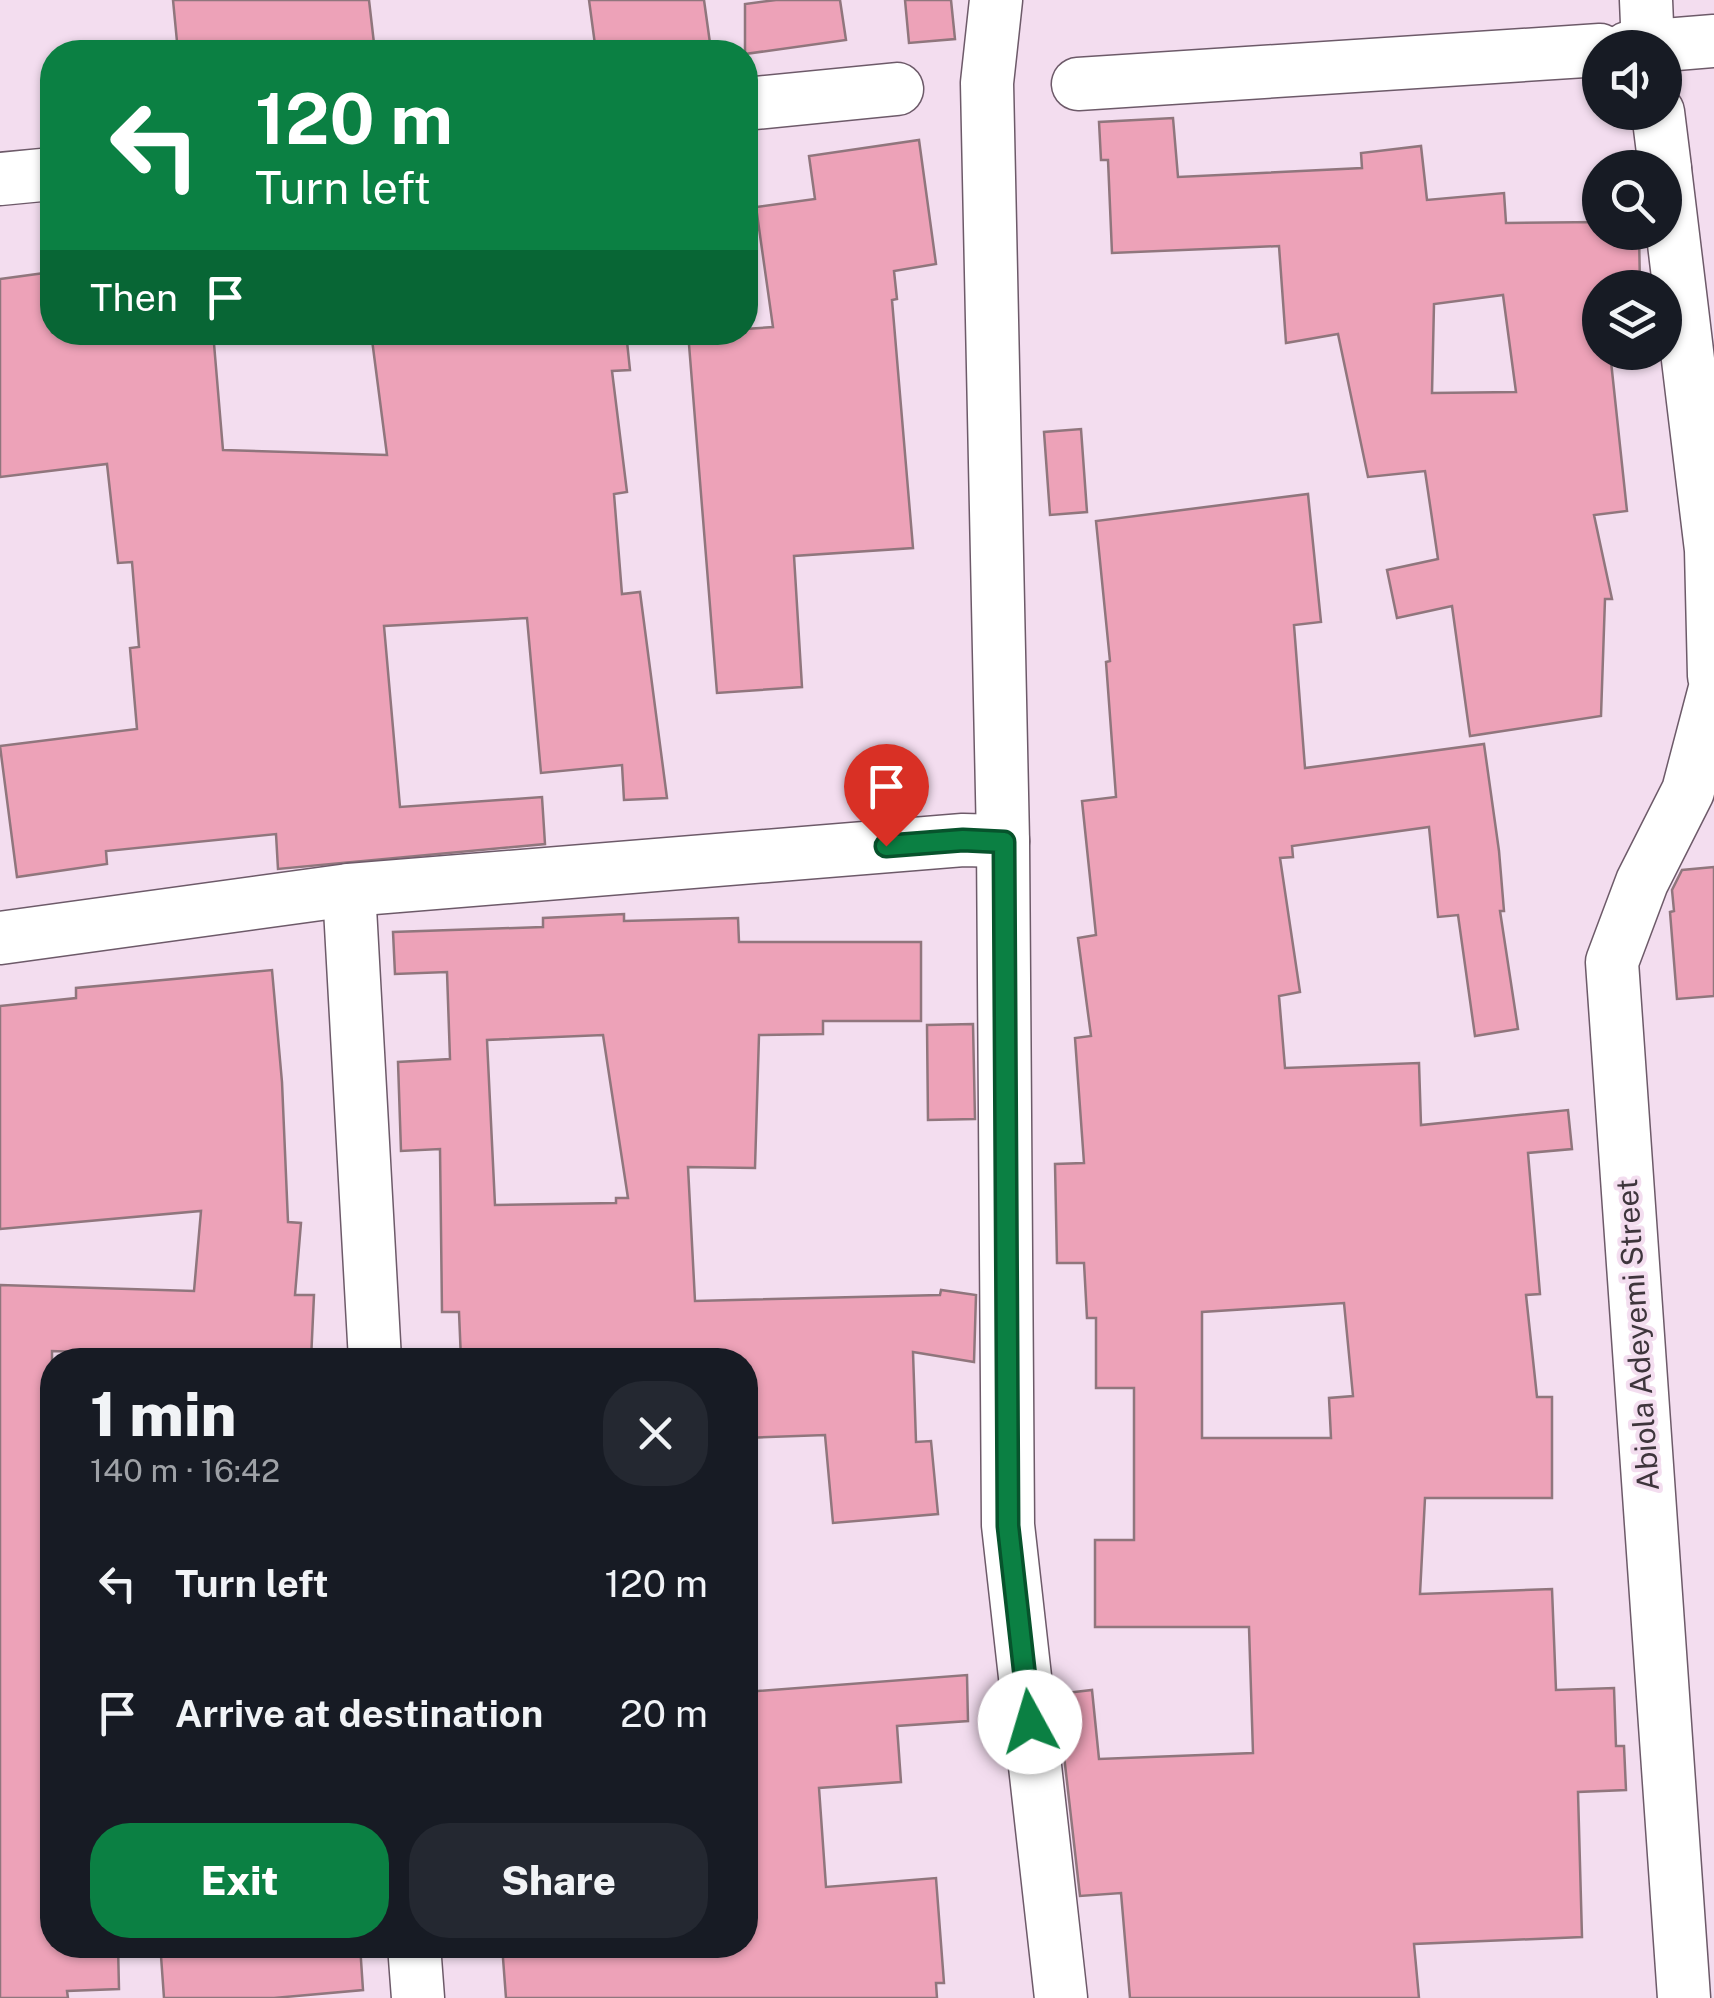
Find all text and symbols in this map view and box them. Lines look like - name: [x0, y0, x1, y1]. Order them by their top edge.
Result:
- map controls: [1582, 30, 1682, 370]
- button: sound: [1582, 30, 1682, 130]
- text: 120 m: [255, 77, 453, 160]
- icon: left: [90, 80, 220, 210]
- button: search: [1582, 150, 1682, 250]
- text: Turn left: [255, 161, 431, 214]
- icon: arrive: [198, 270, 253, 325]
- button: layers: [1582, 270, 1682, 370]
- text: Then: [90, 275, 178, 320]
- pin: [844, 744, 929, 847]
- icon: arrive: [859, 759, 914, 814]
- street label: Abiola Adeyemi Street: [1608, 1178, 1666, 1492]
- text: 1 min: [90, 1379, 237, 1450]
- button: close: [603, 1381, 708, 1486]
- text: 140 m · 16:42: [90, 1452, 280, 1489]
- icon: left: [90, 1556, 145, 1611]
- text: Turn left: [175, 1561, 329, 1606]
- text: 120 m: [605, 1561, 708, 1606]
- position arrow: [978, 1670, 1082, 1774]
- icon: arrive: [90, 1686, 145, 1741]
- text: Arrive at destination: [175, 1691, 543, 1736]
- text: 20 m: [620, 1691, 708, 1736]
- button: Exit: [90, 1823, 389, 1938]
- button: Share: [409, 1823, 708, 1938]

